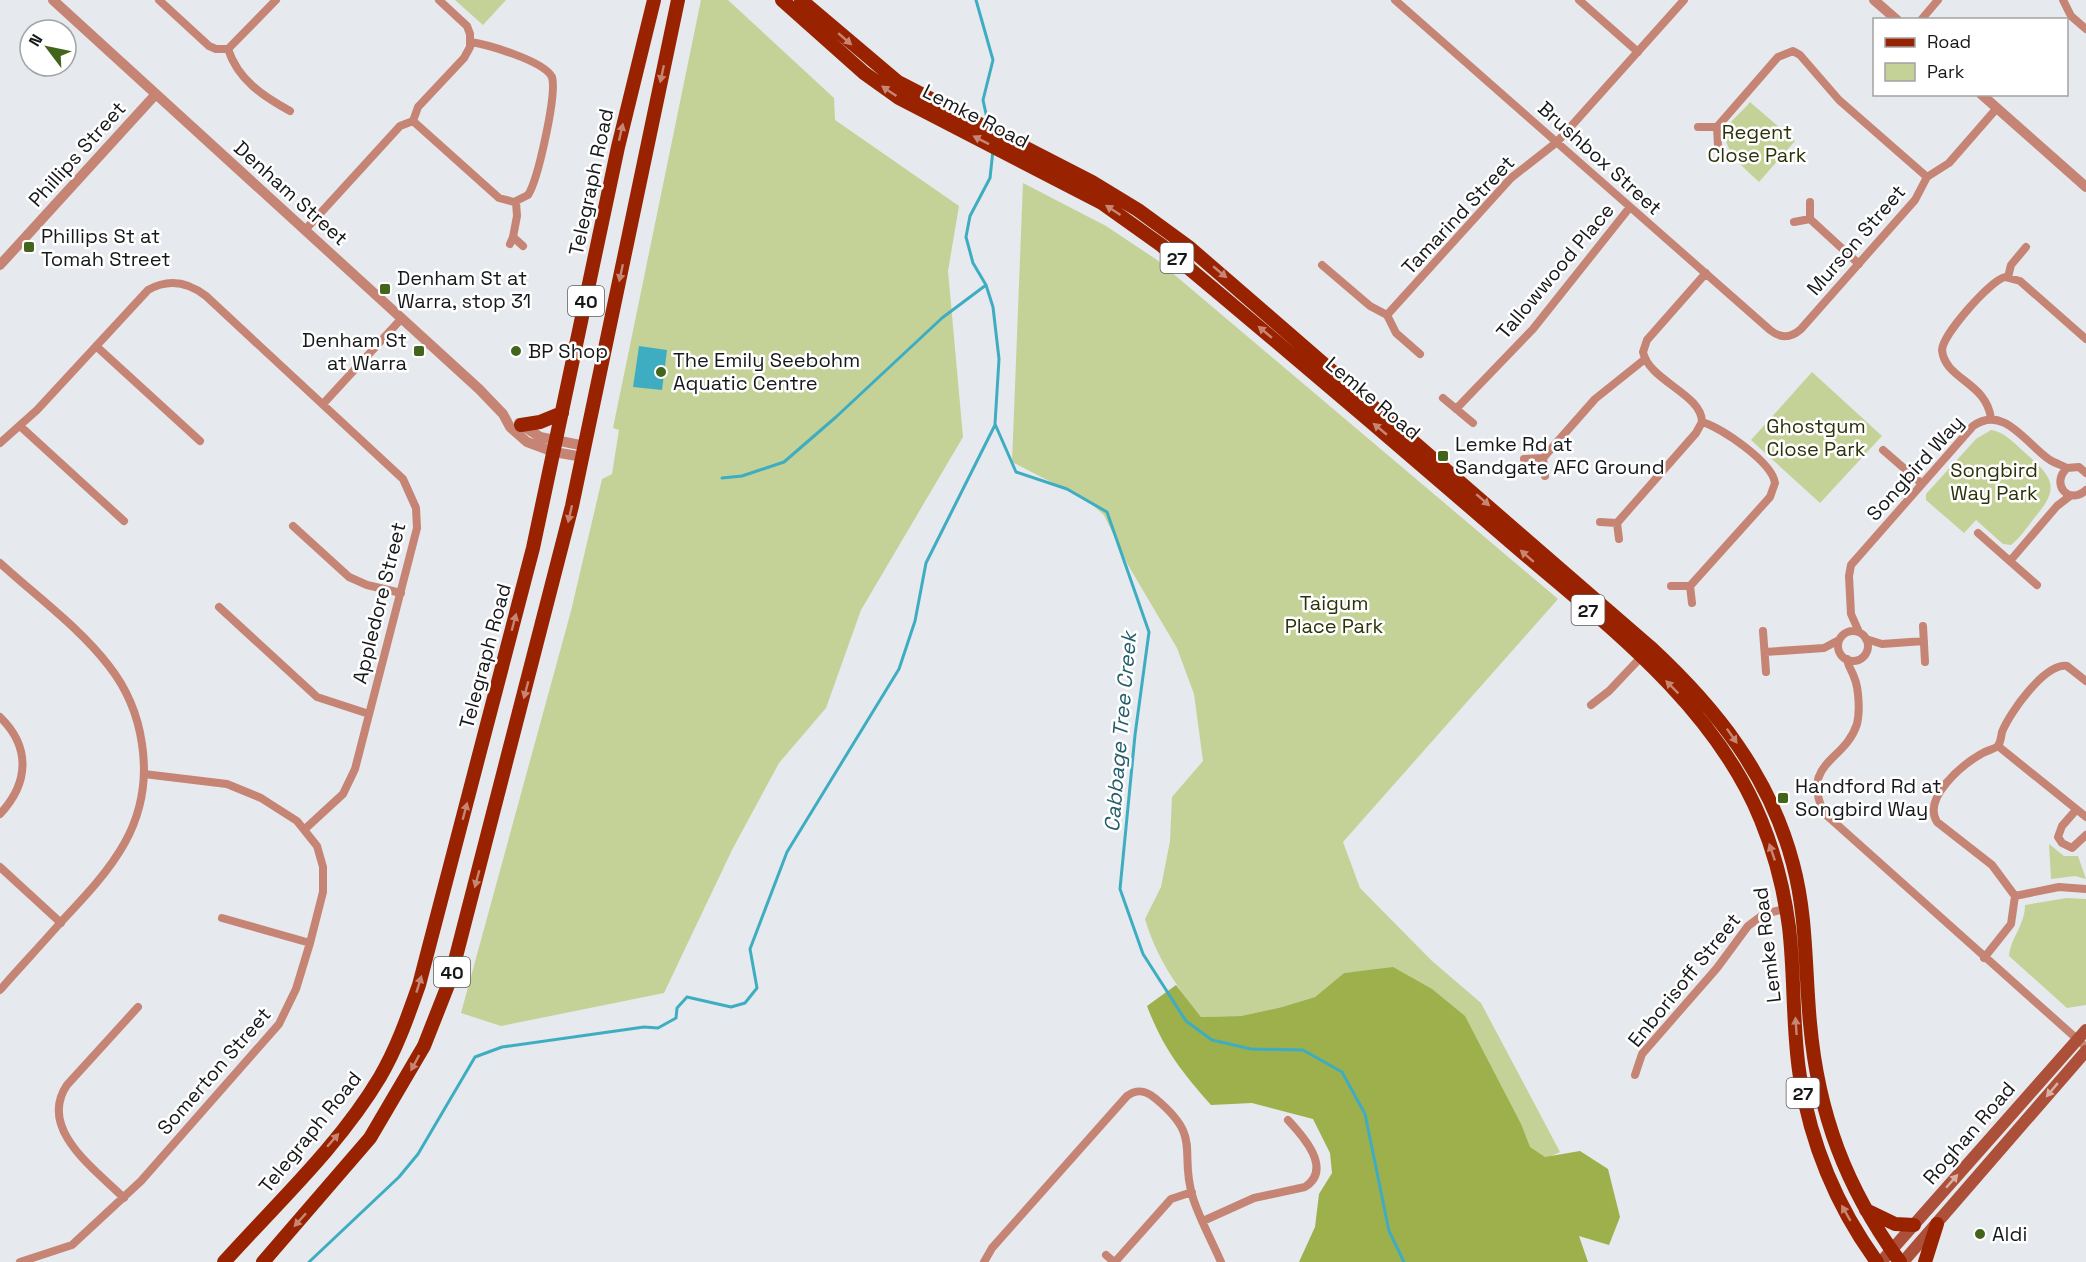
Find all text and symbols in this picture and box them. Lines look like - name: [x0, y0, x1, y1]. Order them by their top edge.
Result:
- north arrow: [18, 18, 78, 78]
- legend: [1873, 18, 2068, 96]
- text: N: [24, 30, 47, 50]
- text: Road: [1927, 30, 1971, 53]
- one-way arrow: [837, 32, 852, 45]
- text: Park: [1927, 60, 1965, 83]
- one-way arrow: [657, 64, 666, 83]
- street label: Lemke Road: [918, 78, 1034, 154]
- one-way arrow: [881, 85, 897, 97]
- street label: Brushbox Street: [1532, 95, 1668, 221]
- street label: Phillips Street: [23, 96, 131, 212]
- street label: Telegraph Road: [563, 106, 619, 258]
- park label: Regent Close Park: [1707, 119, 1807, 168]
- one-way arrow: [617, 123, 627, 141]
- street label: Denham Street: [229, 135, 353, 251]
- one-way arrow: [972, 136, 989, 145]
- street label: Tamarind Street: [1396, 150, 1520, 280]
- street label: Murson Street: [1801, 179, 1911, 301]
- street label: Tallowwood Place: [1490, 198, 1620, 344]
- one-way arrow: [1105, 205, 1121, 216]
- place label: Phillips St at Tomah Street: [41, 223, 170, 272]
- marker: Phillips St at Tomah Street: [22, 240, 36, 254]
- road number: 27: [1160, 243, 1194, 273]
- one-way arrow: [616, 264, 625, 283]
- place label: Denham St at Warra, stop 31: [397, 265, 531, 314]
- one-way arrow: [1212, 266, 1228, 279]
- marker: Denham St at Warra, stop 31: [378, 282, 392, 296]
- road number: 40: [568, 286, 604, 316]
- one-way arrow: [1258, 326, 1273, 339]
- place label: Denham St at Warra: [302, 327, 407, 376]
- place label: BP Shop: [528, 338, 608, 364]
- marker: Denham St at Warra: [412, 344, 426, 358]
- marker: BP Shop: [509, 344, 523, 358]
- place label: The Emily Seebohm Aquatic Centre: [673, 347, 860, 396]
- street label: Lemke Road: [1320, 351, 1426, 445]
- marker: The Emily Seebohm Aquatic Centre: [654, 365, 668, 379]
- street label: Songbird Way: [1861, 410, 1969, 526]
- park label: Ghostgum Close Park: [1766, 413, 1866, 462]
- one-way arrow: [1372, 422, 1388, 435]
- place label: Lemke Rd at Sandgate AFC Ground: [1455, 431, 1665, 480]
- marker: Lemke Rd at Sandgate AFC Ground: [1436, 449, 1450, 463]
- park label: Songbird Way Park: [1950, 457, 2038, 506]
- one-way arrow: [1475, 493, 1490, 506]
- one-way arrow: [564, 505, 574, 524]
- street label: Appledore Street: [346, 520, 412, 686]
- one-way arrow: [1519, 550, 1535, 563]
- street label: Telegraph Road: [453, 581, 517, 731]
- park label: Taigum Place Park: [1285, 590, 1384, 639]
- road number: 27: [1572, 595, 1604, 625]
- one-way arrow: [510, 613, 519, 631]
- water label: Cabbage Tree Creek: [1098, 628, 1142, 833]
- one-way arrow: [1664, 680, 1679, 694]
- one-way arrow: [521, 681, 531, 700]
- one-way arrow: [1726, 727, 1738, 743]
- place label: Handford Rd at Songbird Way: [1795, 773, 1941, 822]
- marker: Handford Rd at Songbird Way: [1776, 791, 1790, 805]
- one-way arrow: [461, 802, 470, 820]
- one-way arrow: [1767, 843, 1777, 861]
- one-way arrow: [472, 870, 481, 888]
- street label: Lemke Road: [1747, 886, 1787, 1004]
- street label: Enborisoff Street: [1622, 908, 1746, 1052]
- road number: 40: [434, 957, 470, 987]
- one-way arrow: [414, 975, 424, 993]
- street label: Somerton Street: [151, 1002, 277, 1140]
- one-way arrow: [1791, 1017, 1800, 1036]
- one-way arrow: [410, 1055, 420, 1072]
- street label: Telegraph Road: [253, 1066, 367, 1198]
- street label: Roghan Road: [1917, 1076, 2021, 1190]
- road number: 27: [1786, 1078, 1820, 1108]
- one-way arrow: [2046, 1082, 2059, 1098]
- one-way arrow: [326, 1133, 339, 1148]
- one-way arrow: [1945, 1174, 1958, 1189]
- one-way arrow: [1841, 1204, 1851, 1221]
- one-way arrow: [294, 1212, 307, 1227]
- place label: Aldi: [1992, 1221, 2027, 1247]
- marker: Aldi: [1973, 1227, 1987, 1241]

